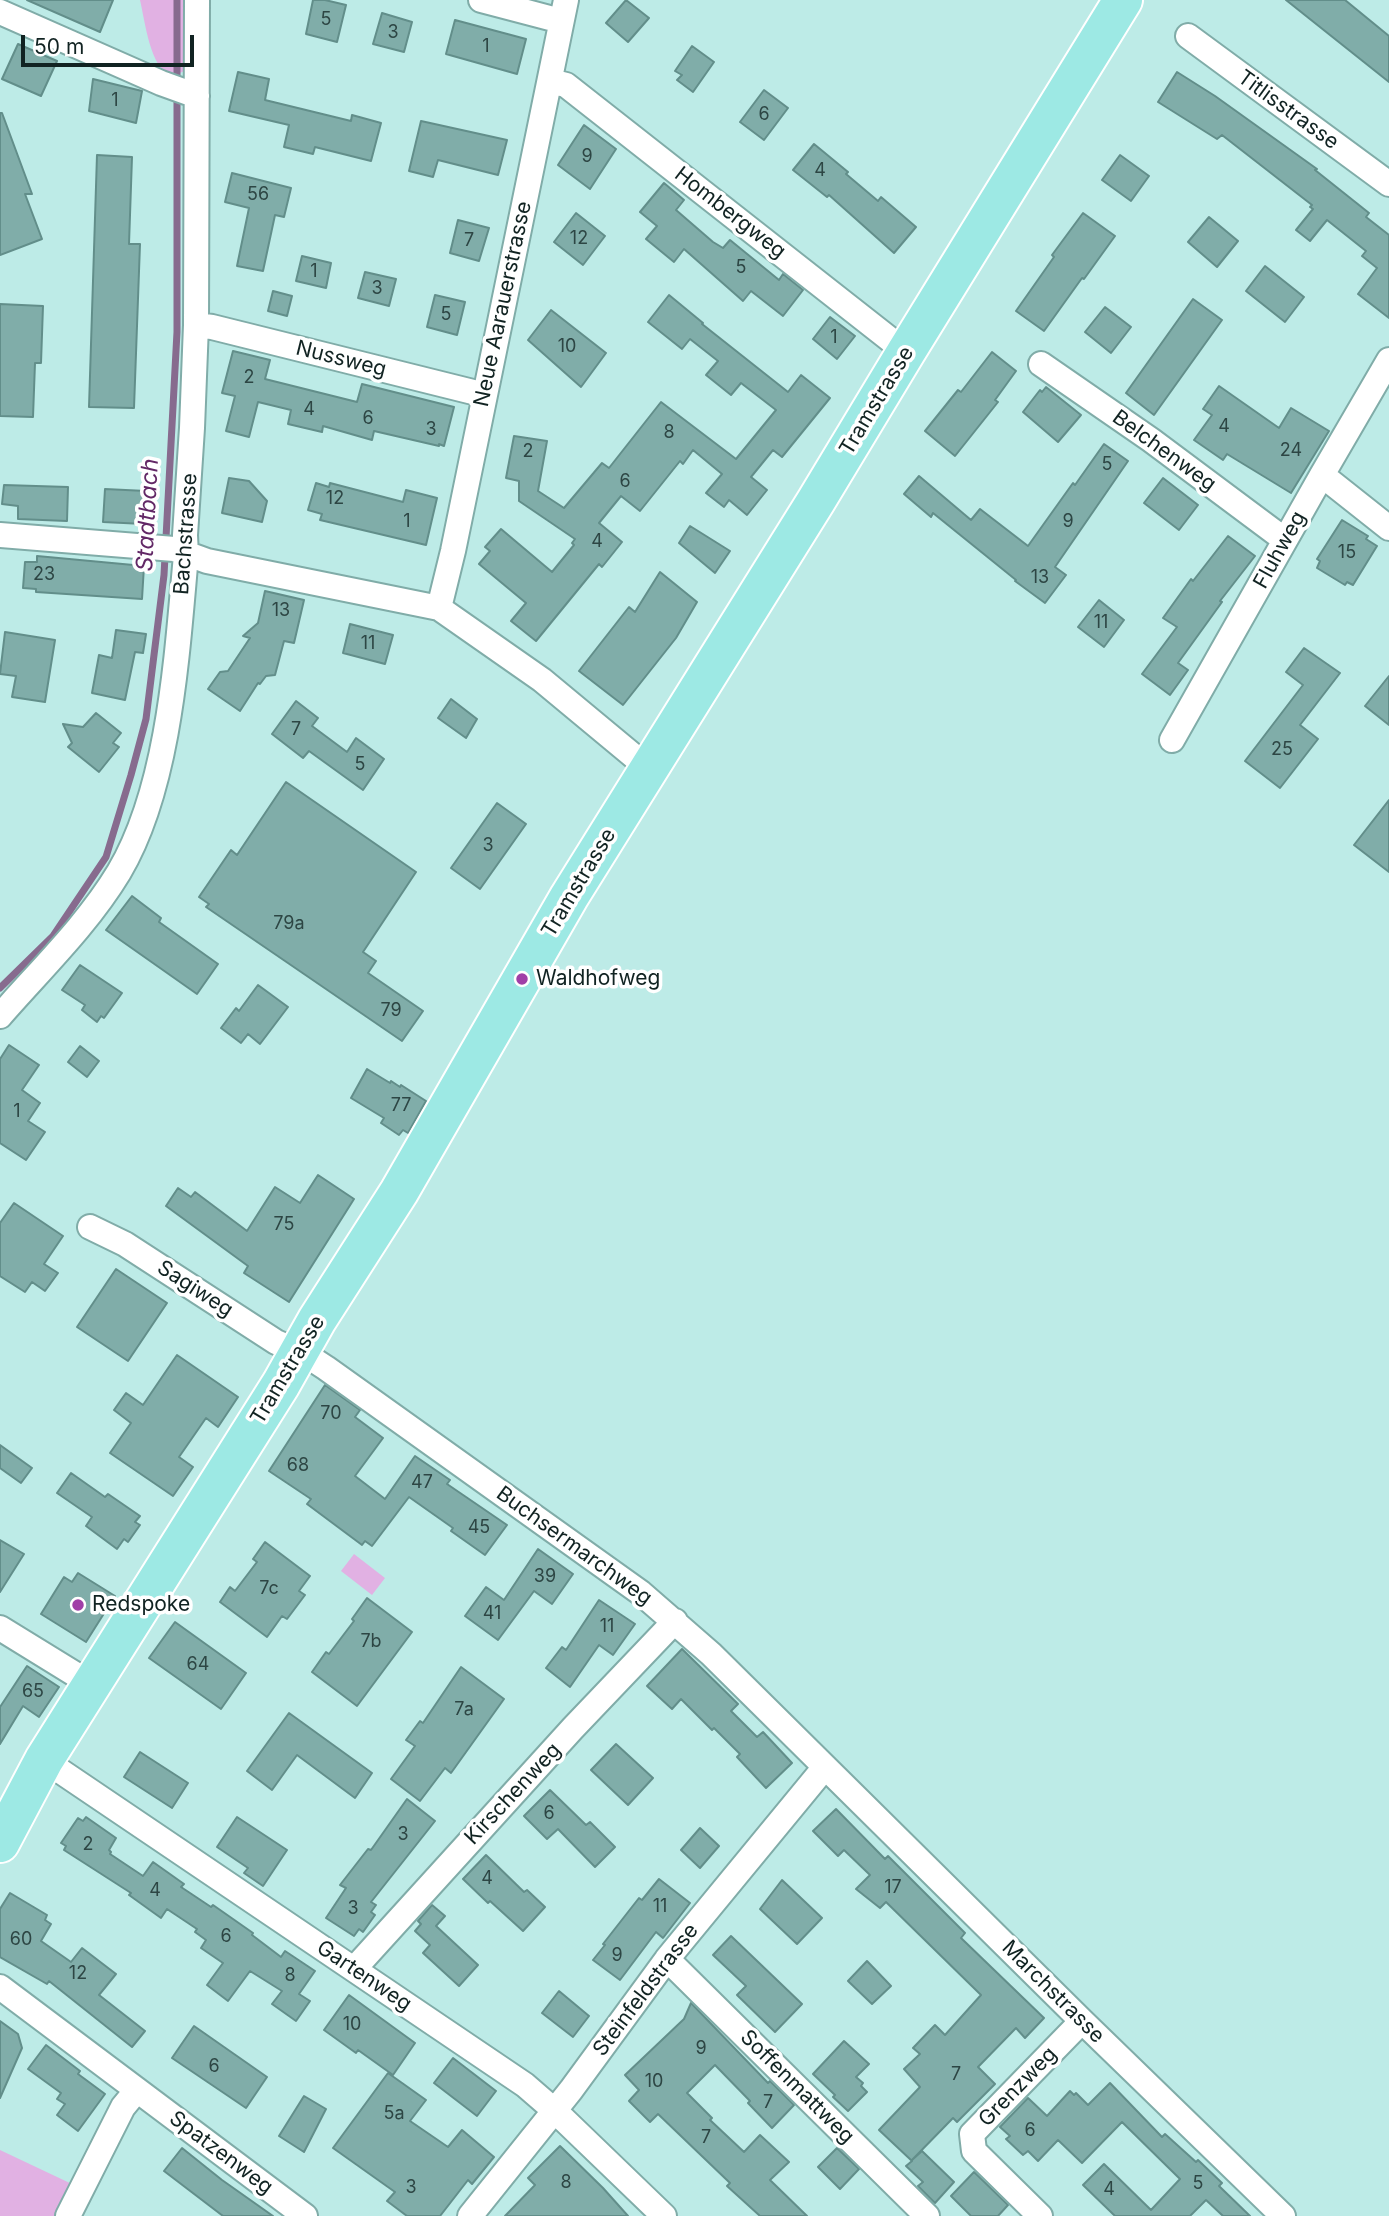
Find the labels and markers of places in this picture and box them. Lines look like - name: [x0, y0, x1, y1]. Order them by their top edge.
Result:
- place label: Waldhofweg: [536, 966, 660, 992]
- marker: Waldhofweg: [514, 971, 530, 987]
- place label: Redspoke: [92, 1592, 190, 1618]
- marker: Redspoke: [70, 1597, 86, 1613]

